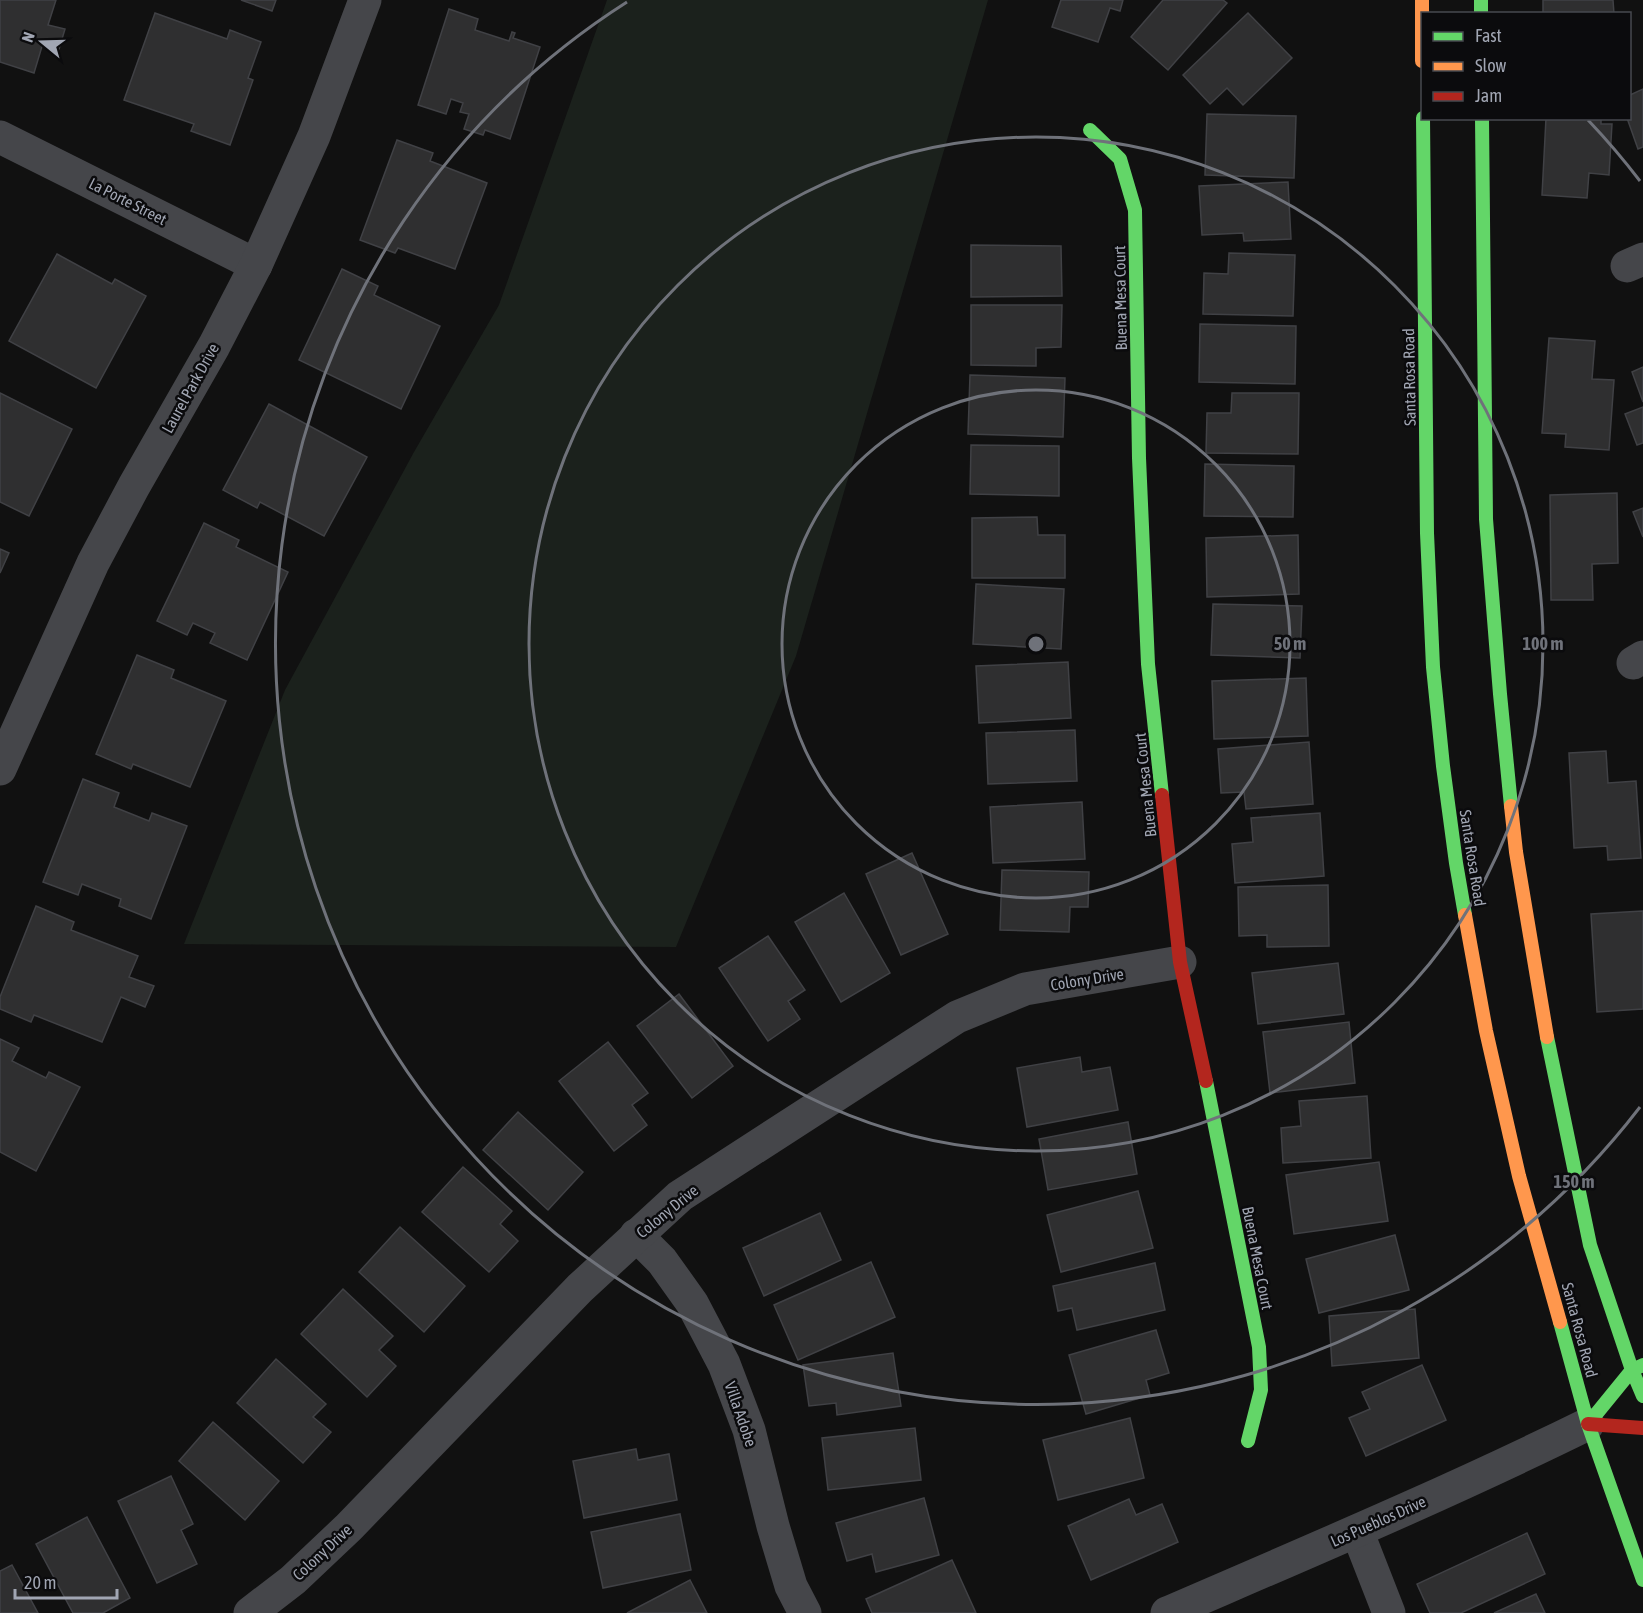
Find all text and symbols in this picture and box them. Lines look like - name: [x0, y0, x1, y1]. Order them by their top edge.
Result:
- north arrow: [12, 12, 72, 72]
- legend: [1421, 12, 1631, 120]
- text: Fast: [1475, 25, 1502, 46]
- text: N: [18, 30, 38, 45]
- text: Slow: [1475, 55, 1506, 76]
- text: Jam: [1475, 85, 1502, 106]
- street label: La Porte Street: [86, 174, 170, 228]
- street label: Buena Mesa Court: [1110, 245, 1130, 351]
- street label: Santa Rosa Road: [1399, 328, 1419, 426]
- street label: Laurel Park Drive: [158, 340, 222, 436]
- text: 50 m: [1274, 633, 1306, 654]
- text: 100 m: [1523, 633, 1563, 654]
- centre of rings: [1026, 634, 1046, 654]
- street label: Buena Mesa Court: [1131, 732, 1159, 838]
- street label: Santa Rosa Road: [1456, 808, 1490, 908]
- street label: Colony Drive: [1049, 964, 1125, 995]
- text: 150 m: [1554, 1171, 1594, 1192]
- street label: Colony Drive: [633, 1181, 702, 1242]
- street label: Buena Mesa Court: [1239, 1205, 1277, 1312]
- street label: Santa Rosa Road: [1559, 1281, 1601, 1379]
- street label: Villa Adobe: [722, 1379, 760, 1449]
- street label: Los Pueblos Drive: [1328, 1492, 1428, 1550]
- street label: Colony Drive: [289, 1520, 356, 1585]
- scale bar: [15, 1562, 117, 1600]
- text: 20 m: [24, 1572, 56, 1593]

